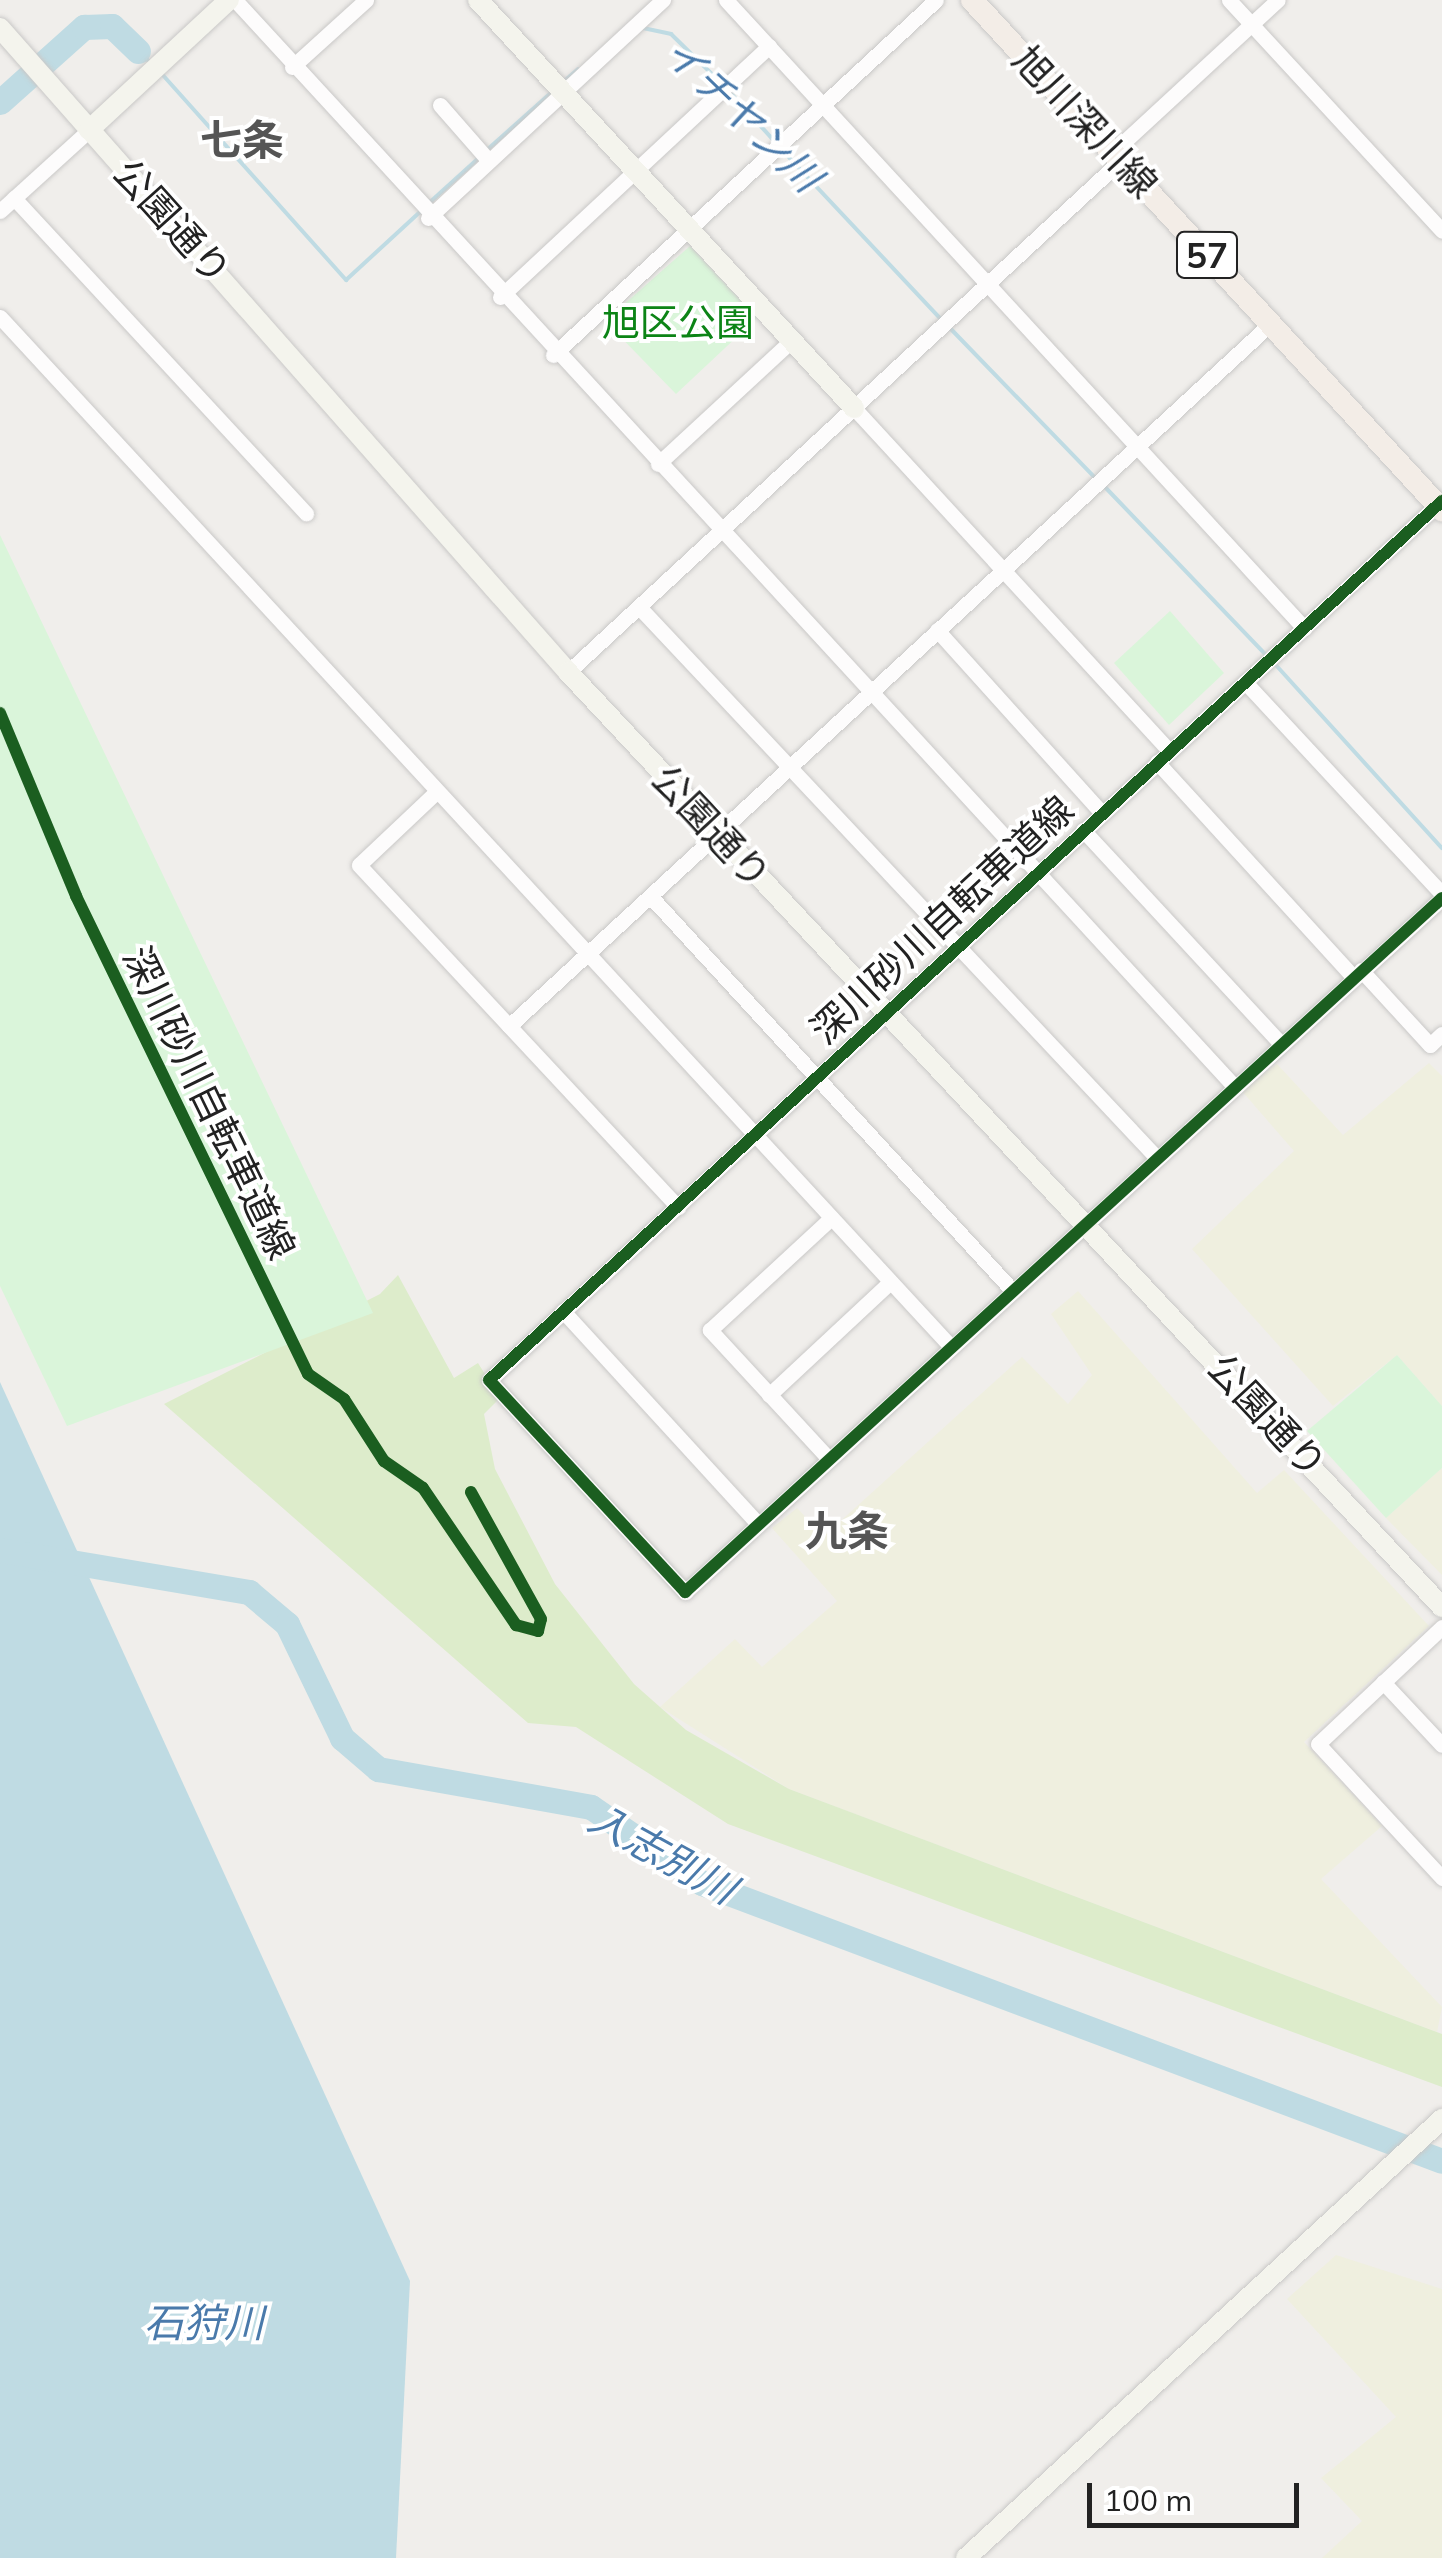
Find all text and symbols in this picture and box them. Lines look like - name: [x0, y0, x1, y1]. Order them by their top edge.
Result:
- water label: イチヤン川: [654, 27, 832, 201]
- street label: 旭川深川線: [1004, 37, 1166, 207]
- district label: 七条: [200, 115, 284, 165]
- street label: 公園通り: [104, 150, 240, 294]
- road number: 57: [1174, 225, 1240, 285]
- park label: 旭区公園: [602, 300, 754, 346]
- street label: 公園通り: [642, 756, 780, 898]
- street label: 深川砂川自転車道線: [801, 787, 1083, 1053]
- street label: 深川砂川自転車道線: [114, 939, 304, 1267]
- street label: 公園通り: [1198, 1345, 1336, 1487]
- district label: 九条: [805, 1506, 889, 1556]
- water label: 入志別川: [581, 1793, 745, 1913]
- water label: 石狩川: [144, 2298, 264, 2346]
- scale bar: [1092, 2463, 1304, 2525]
- text: 100 m: [1104, 2481, 1192, 2519]

